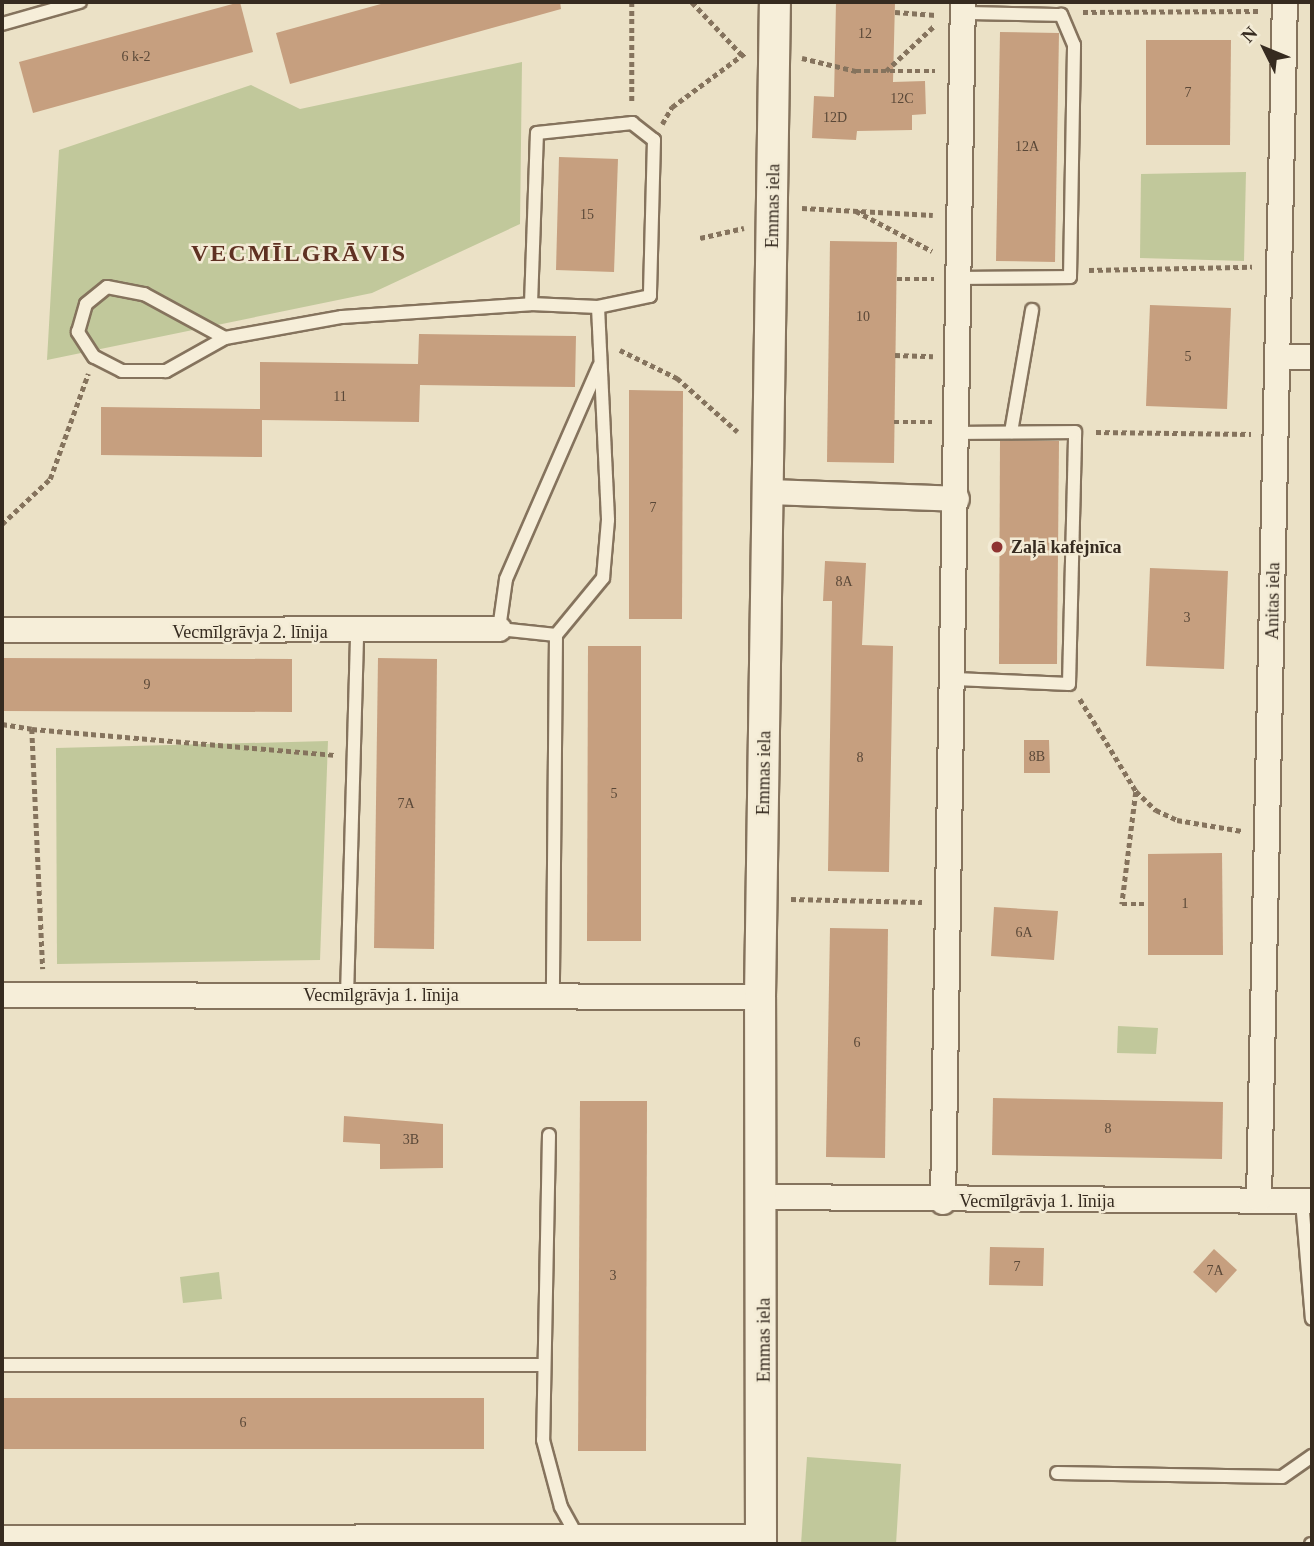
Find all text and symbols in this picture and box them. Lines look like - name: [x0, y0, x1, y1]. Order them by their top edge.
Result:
- north arrow: [1230, 14, 1300, 84]
- text: N: [1237, 22, 1262, 47]
- house number: 12: [858, 26, 872, 42]
- house number: 6 k-2: [121, 49, 151, 65]
- house number: 7: [1184, 85, 1192, 101]
- house number: 12C: [890, 91, 914, 107]
- house number: 12D: [823, 110, 847, 126]
- house number: 12A: [1015, 139, 1039, 155]
- street label: Emmas iela: [761, 164, 785, 248]
- house number: 15: [580, 207, 594, 223]
- district label: VECMĪLGRĀVIS: [192, 240, 406, 268]
- house number: 10: [856, 309, 870, 325]
- house number: 5: [1184, 349, 1192, 365]
- house number: 11: [333, 389, 347, 405]
- house number: 7: [650, 500, 656, 516]
- place label: Zaļā kafejnīca: [1011, 536, 1121, 558]
- marker: Zaļā kafejnīca: [989, 539, 1005, 555]
- street label: Anitas iela: [1262, 562, 1284, 640]
- house number: 8A: [835, 574, 853, 590]
- house number: 3: [1184, 610, 1190, 626]
- street label: Vecmīlgrāvja 2. līnija: [172, 621, 328, 643]
- house number: 9: [144, 677, 150, 693]
- street label: Emmas iela: [752, 731, 776, 815]
- house number: 8B: [1029, 749, 1045, 765]
- house number: 8: [856, 750, 864, 766]
- house number: 5: [610, 786, 618, 802]
- house number: 7A: [397, 796, 415, 812]
- house number: 1: [1182, 896, 1188, 912]
- house number: 6A: [1015, 925, 1033, 941]
- street label: Vecmīlgrāvja 1. līnija: [303, 984, 459, 1006]
- house number: 6: [854, 1035, 860, 1051]
- house number: 8: [1104, 1121, 1112, 1137]
- house number: 3B: [403, 1132, 419, 1148]
- street label: Vecmīlgrāvja 1. līnija: [959, 1190, 1115, 1212]
- house number: 7: [1014, 1259, 1020, 1275]
- house number: 7A: [1206, 1263, 1224, 1279]
- house number: 3: [610, 1268, 616, 1284]
- street label: Emmas iela: [753, 1298, 775, 1382]
- house number: 6: [240, 1415, 246, 1431]

